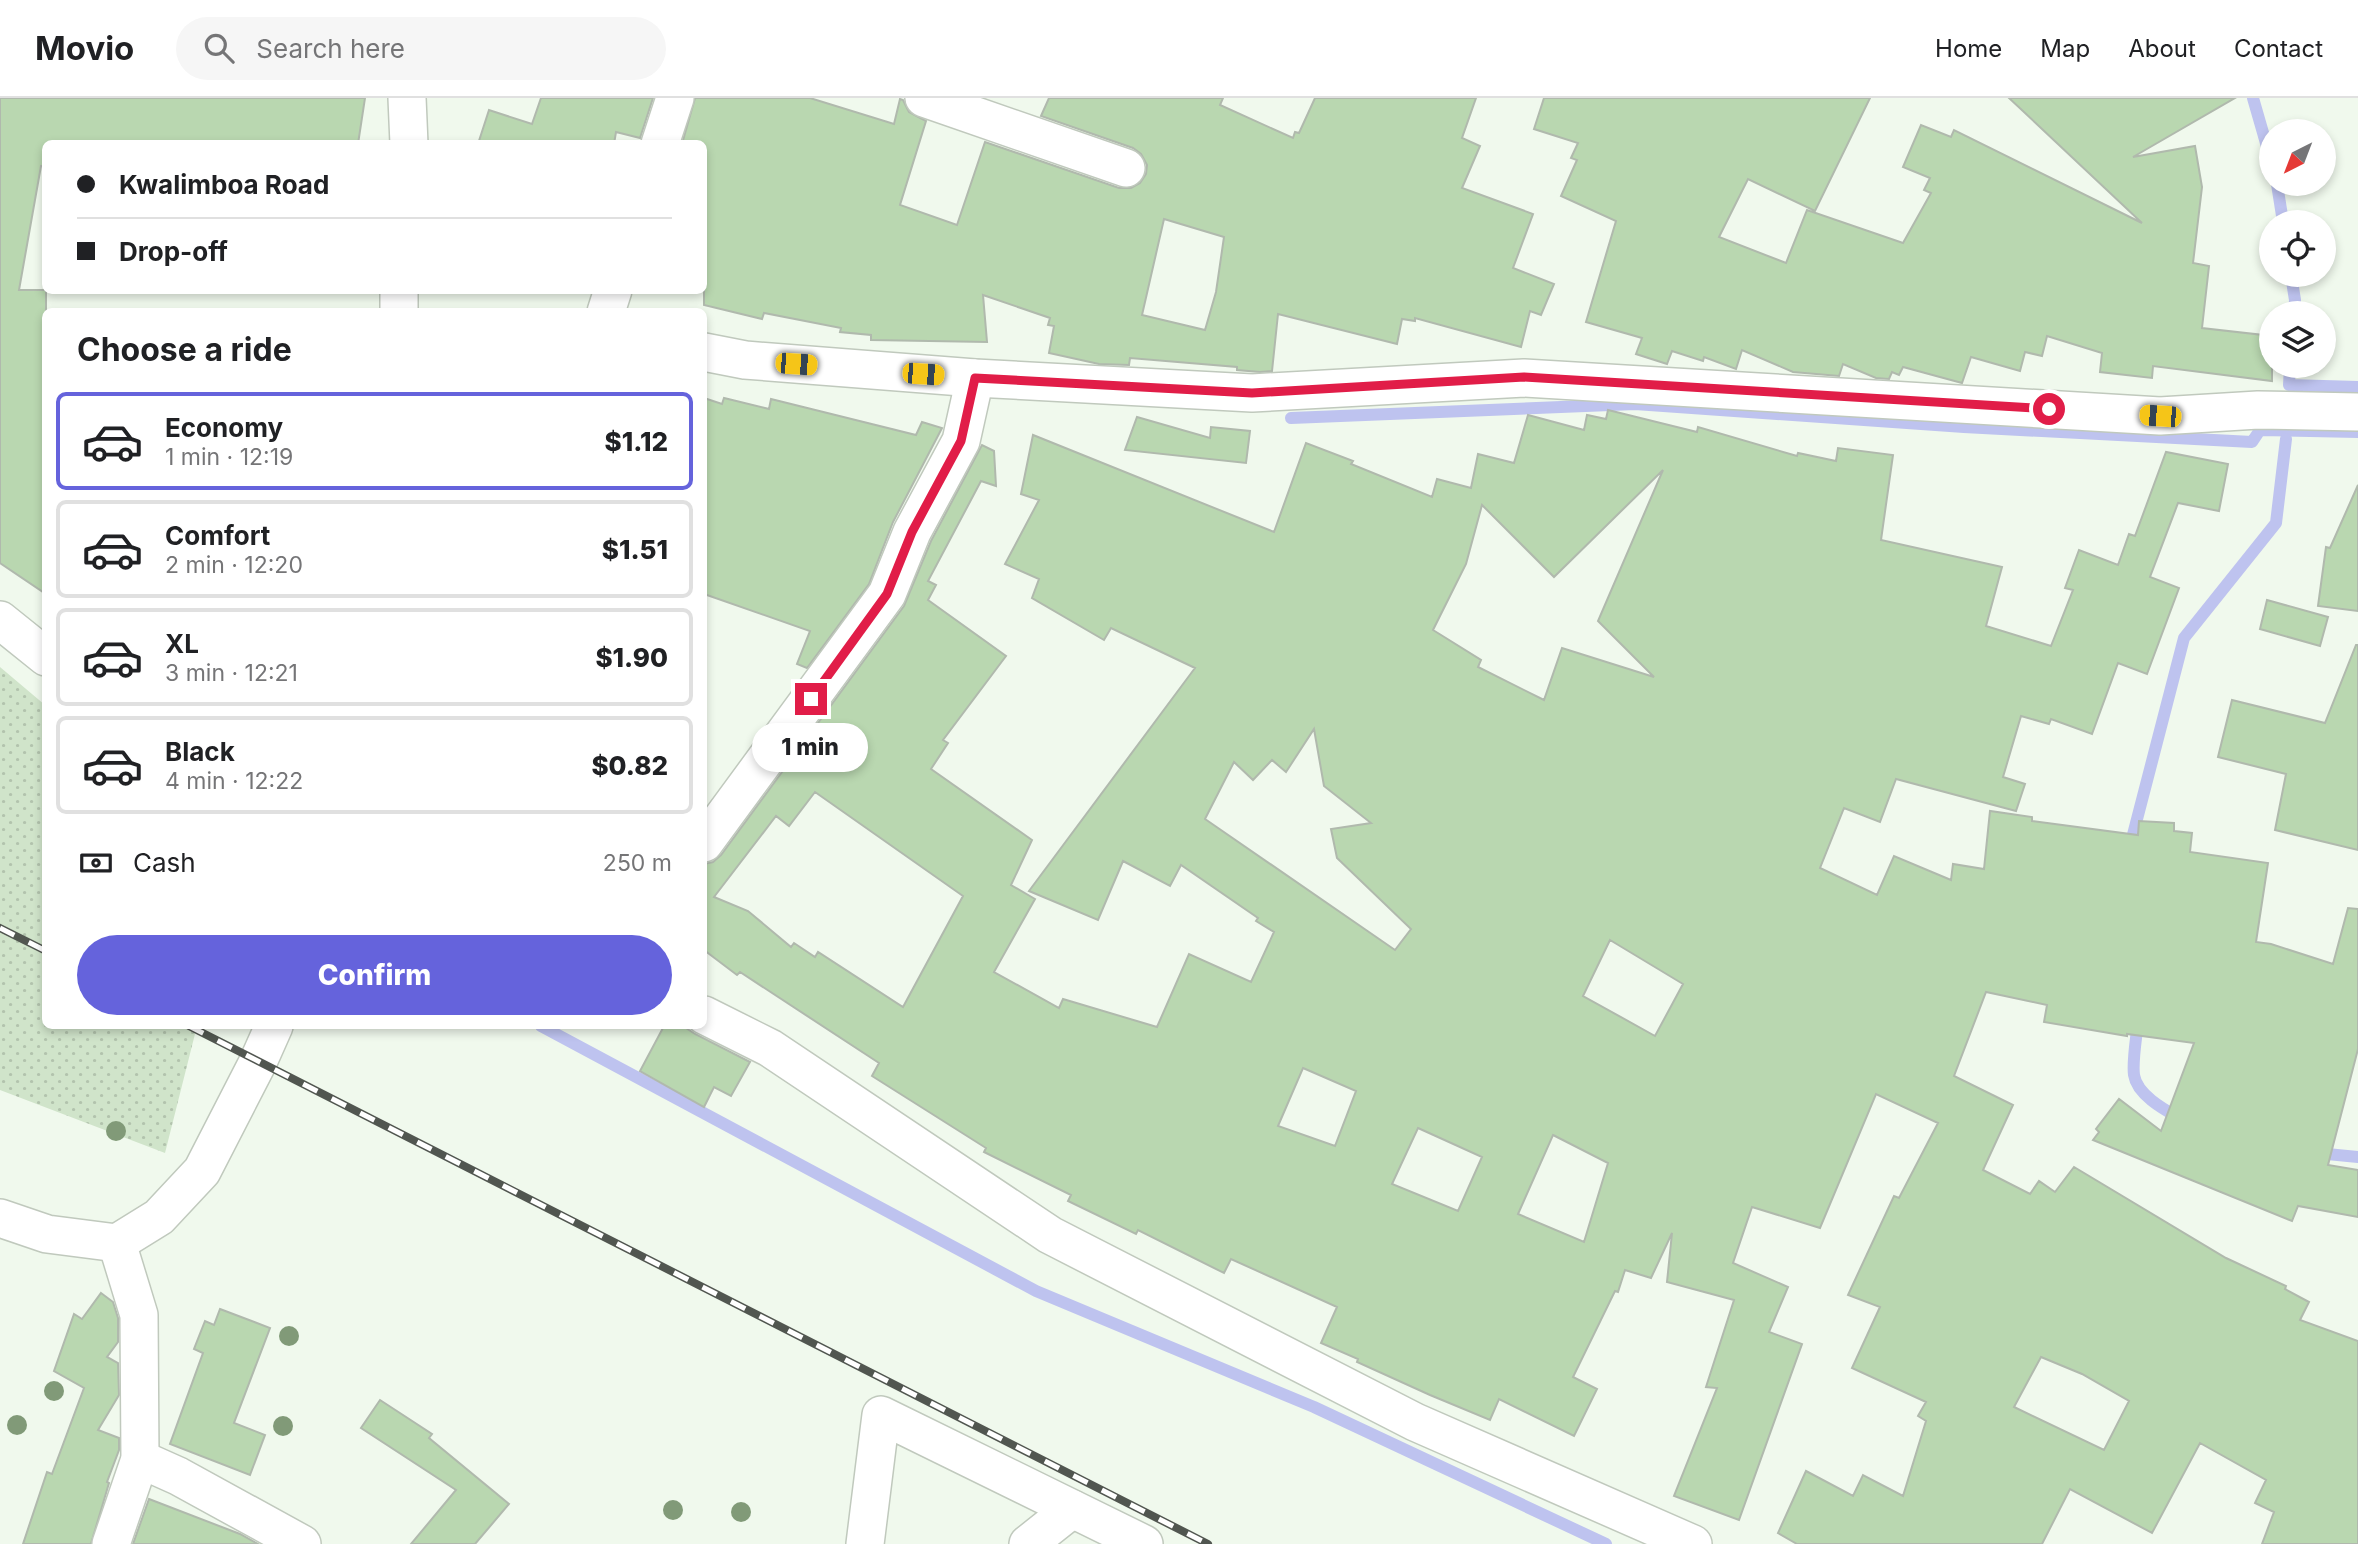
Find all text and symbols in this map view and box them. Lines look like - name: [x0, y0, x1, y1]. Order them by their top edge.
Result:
- search box: [176, 17, 666, 80]
- text: Movio: [35, 28, 134, 68]
- icon: search: [200, 29, 238, 67]
- text: Search here: [256, 33, 405, 64]
- text: Home: [1935, 34, 2002, 63]
- text: Map: [2040, 34, 2090, 63]
- text: About: [2128, 34, 2196, 63]
- text: Contact: [2234, 34, 2323, 63]
- north arrow: [2259, 119, 2336, 196]
- map controls: [2259, 119, 2336, 378]
- text: Kwalimboa Road: [119, 169, 329, 200]
- button: locate: [2259, 210, 2336, 287]
- text: Drop-off: [119, 236, 228, 267]
- button: layers: [2259, 301, 2336, 378]
- text: Choose a ride: [77, 330, 292, 369]
- car: [775, 352, 818, 376]
- car: [902, 362, 945, 386]
- route start: [2033, 393, 2065, 425]
- car: [2139, 404, 2182, 428]
- icon: car: [81, 410, 144, 473]
- text: Economy: [165, 412, 283, 443]
- text: $1.12: [605, 426, 668, 457]
- text: 1 min · 12:19: [165, 443, 293, 471]
- icon: car: [81, 518, 144, 581]
- text: Comfort: [165, 520, 270, 551]
- text: $1.51: [602, 534, 668, 565]
- text: 2 min · 12:20: [165, 551, 303, 579]
- icon: car: [81, 626, 144, 689]
- text: XL: [165, 628, 199, 659]
- text: $1.90: [595, 642, 668, 673]
- text: 3 min · 12:21: [165, 659, 298, 687]
- route end: [795, 683, 827, 715]
- callout: 1 min: [753, 724, 869, 772]
- text: 1 min: [781, 733, 839, 761]
- icon: car: [81, 734, 144, 797]
- text: Black: [165, 736, 235, 767]
- text: $0.82: [591, 750, 668, 781]
- text: 4 min · 12:22: [165, 767, 303, 795]
- icon: cash: [77, 844, 115, 882]
- text: Cash: [133, 847, 196, 878]
- text: 250 m: [603, 849, 672, 877]
- button: Confirm: [77, 935, 672, 1015]

